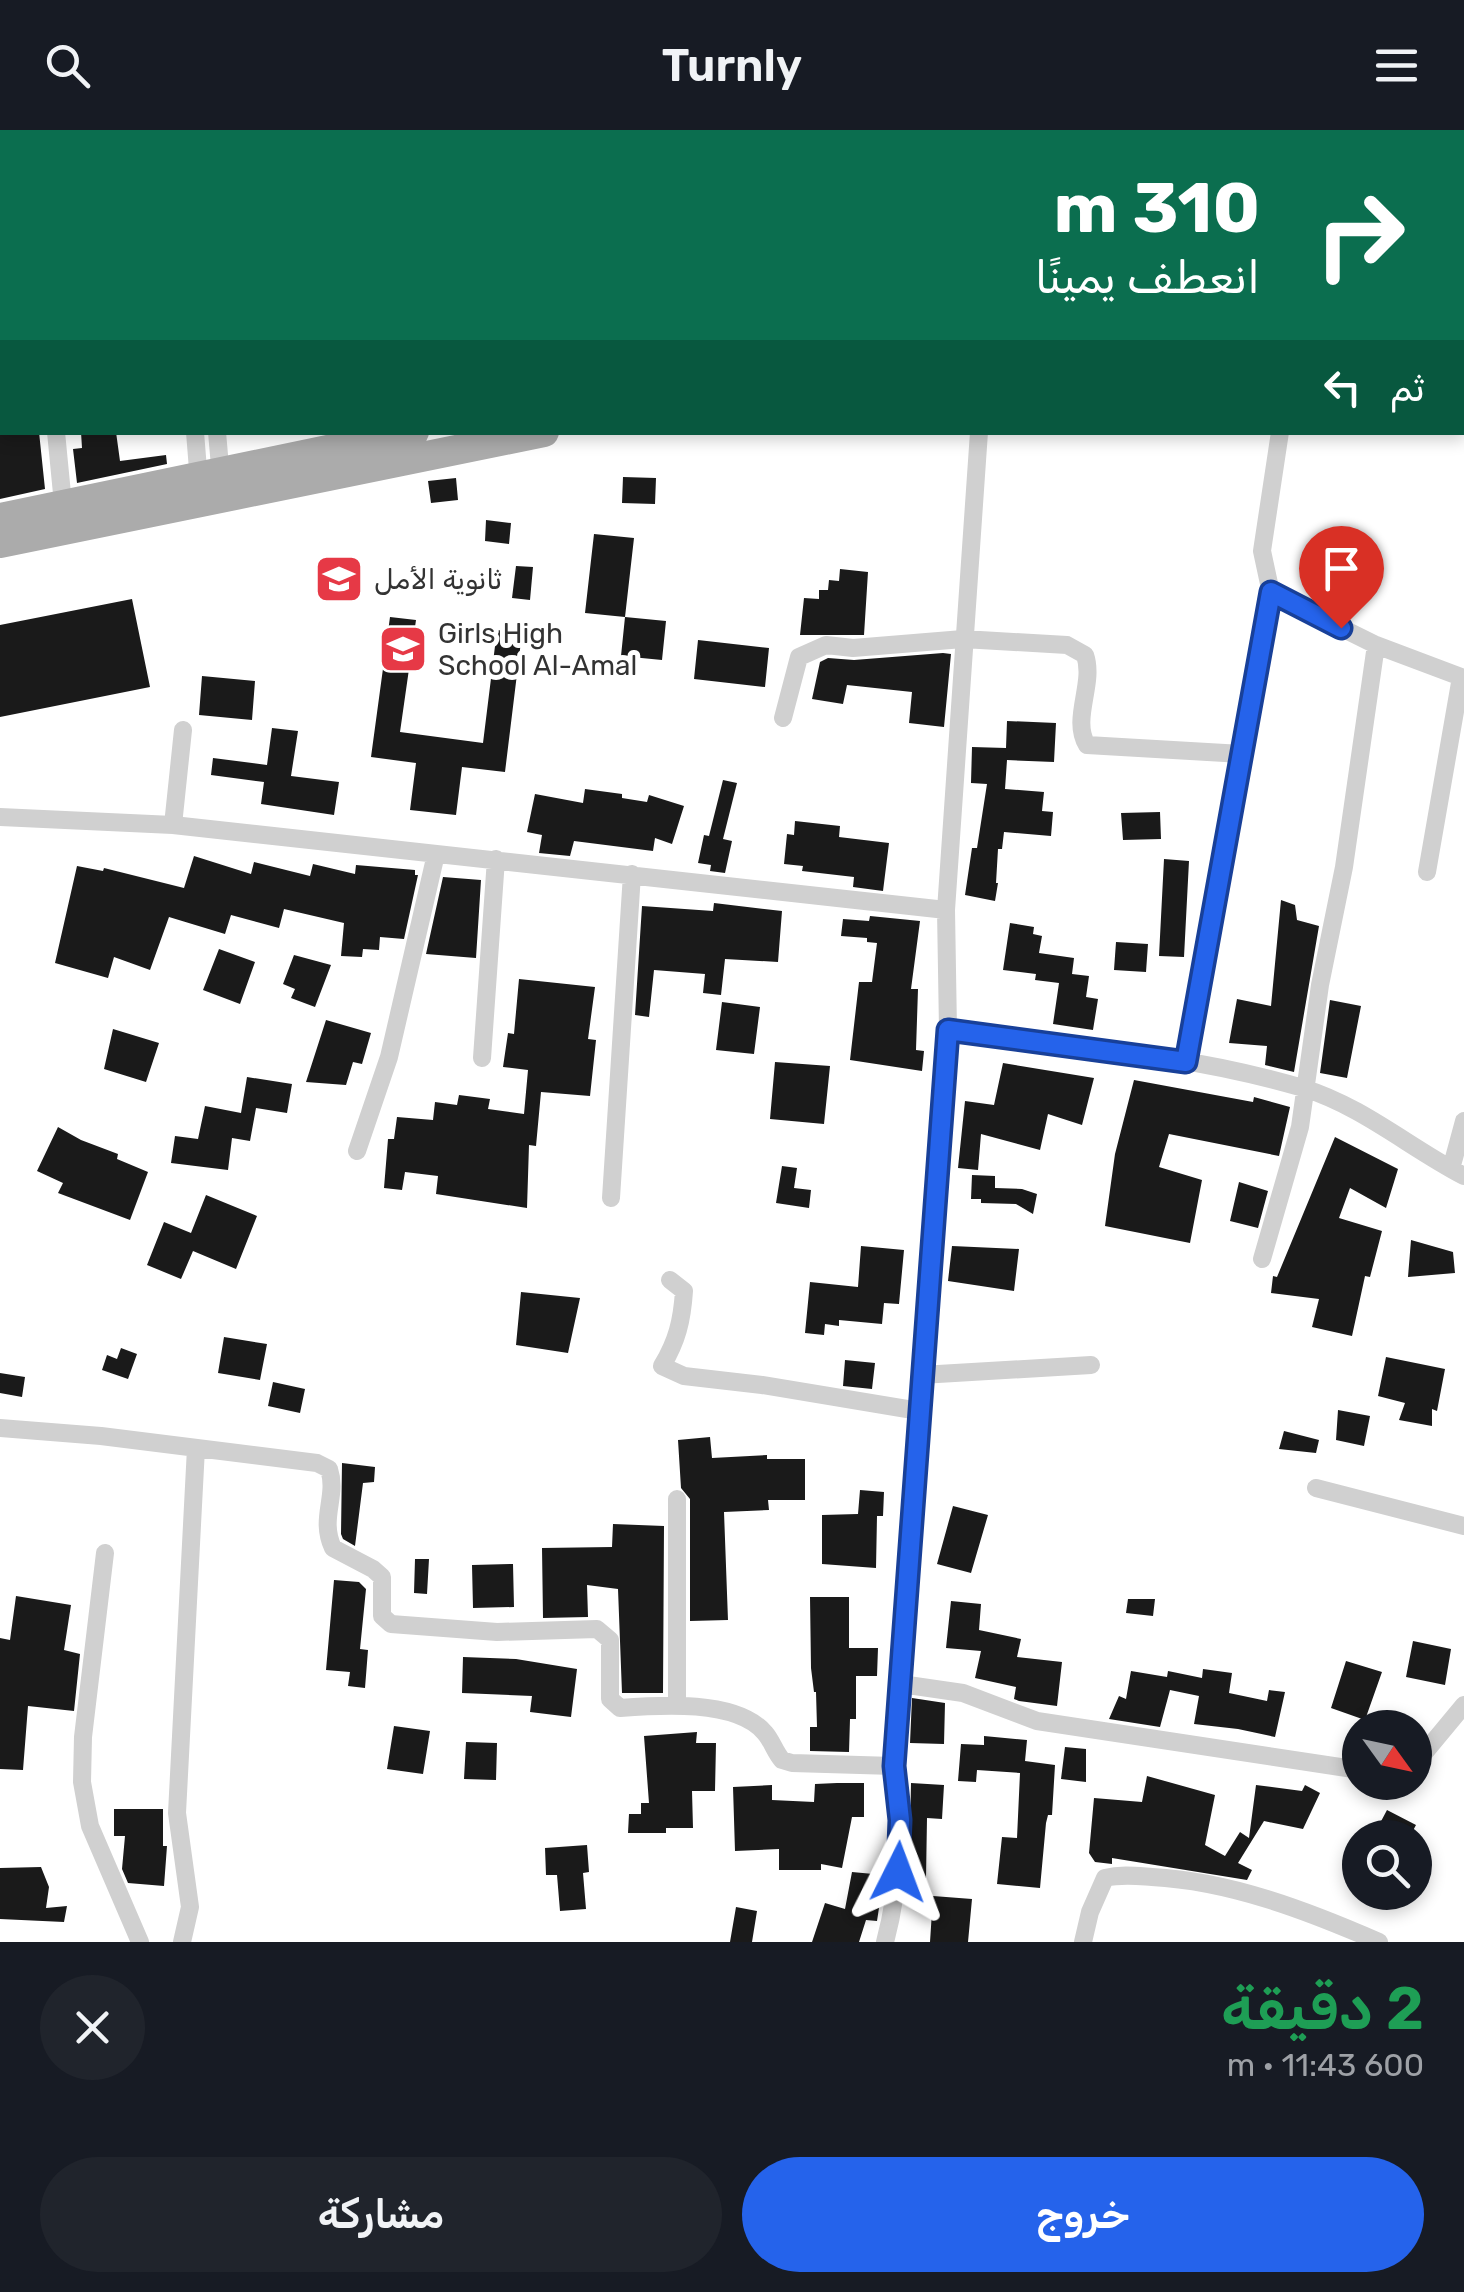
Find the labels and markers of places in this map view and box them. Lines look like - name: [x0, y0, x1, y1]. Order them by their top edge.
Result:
- pin: [1299, 526, 1384, 629]
- school or university icon: ثانوية الأمل: [313, 553, 365, 605]
- place label: ثانوية الأمل: [374, 563, 502, 596]
- place label: Girls High School Al-Amal: [438, 617, 637, 682]
- school or university icon: Girls High School Al-Amal: [377, 623, 429, 675]

